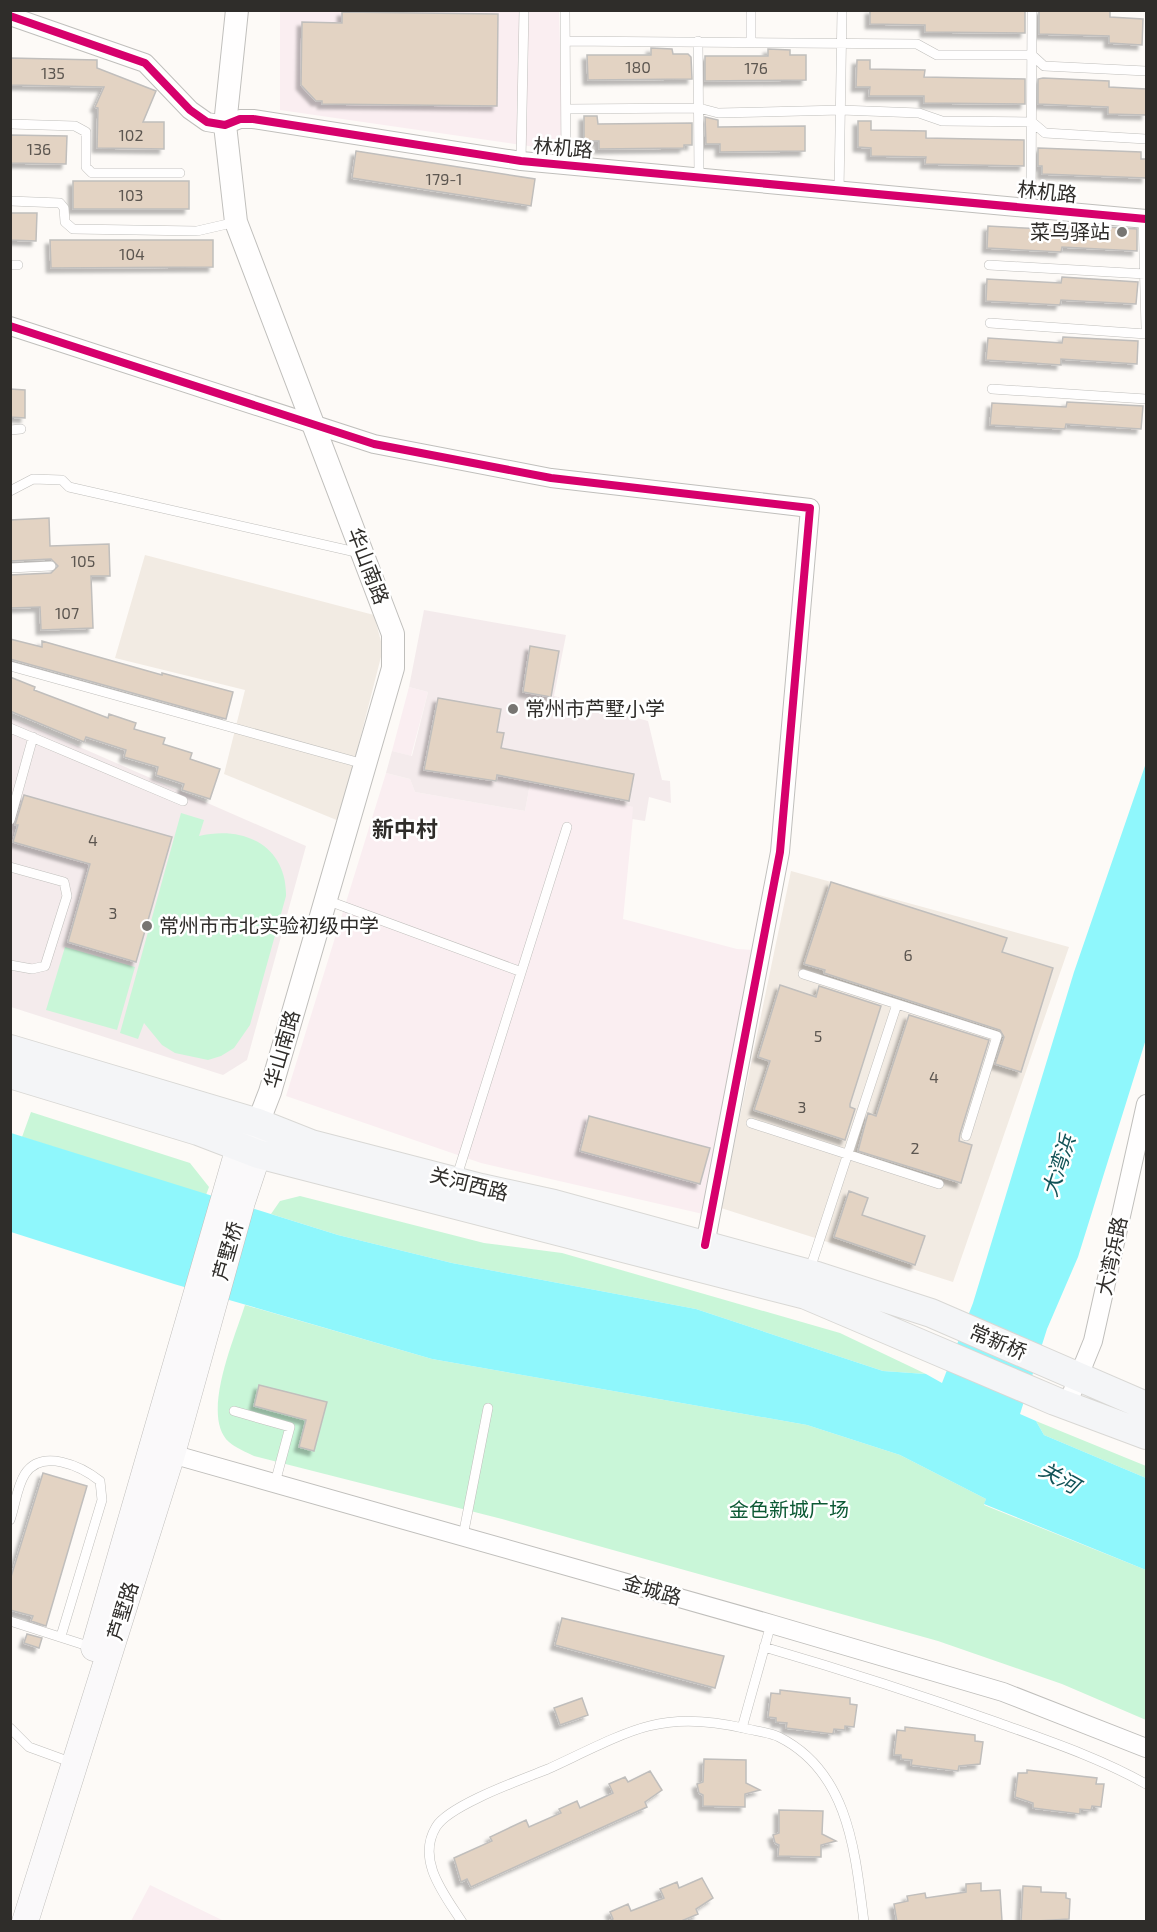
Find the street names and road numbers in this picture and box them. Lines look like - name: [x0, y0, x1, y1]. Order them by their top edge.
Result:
- street label: 林机路: [532, 132, 594, 162]
- street label: 林机路: [1016, 176, 1078, 206]
- street label: 华山南路: [343, 524, 394, 607]
- street label: 华山南路: [258, 1007, 304, 1090]
- street label: 关河西路: [428, 1162, 511, 1204]
- street label: 大湾浜路: [1091, 1214, 1131, 1297]
- street label: 芦墅桥: [207, 1219, 247, 1283]
- street label: 常新桥: [966, 1318, 1031, 1364]
- street label: 金城路: [620, 1569, 684, 1609]
- street label: 芦墅路: [102, 1579, 142, 1643]

